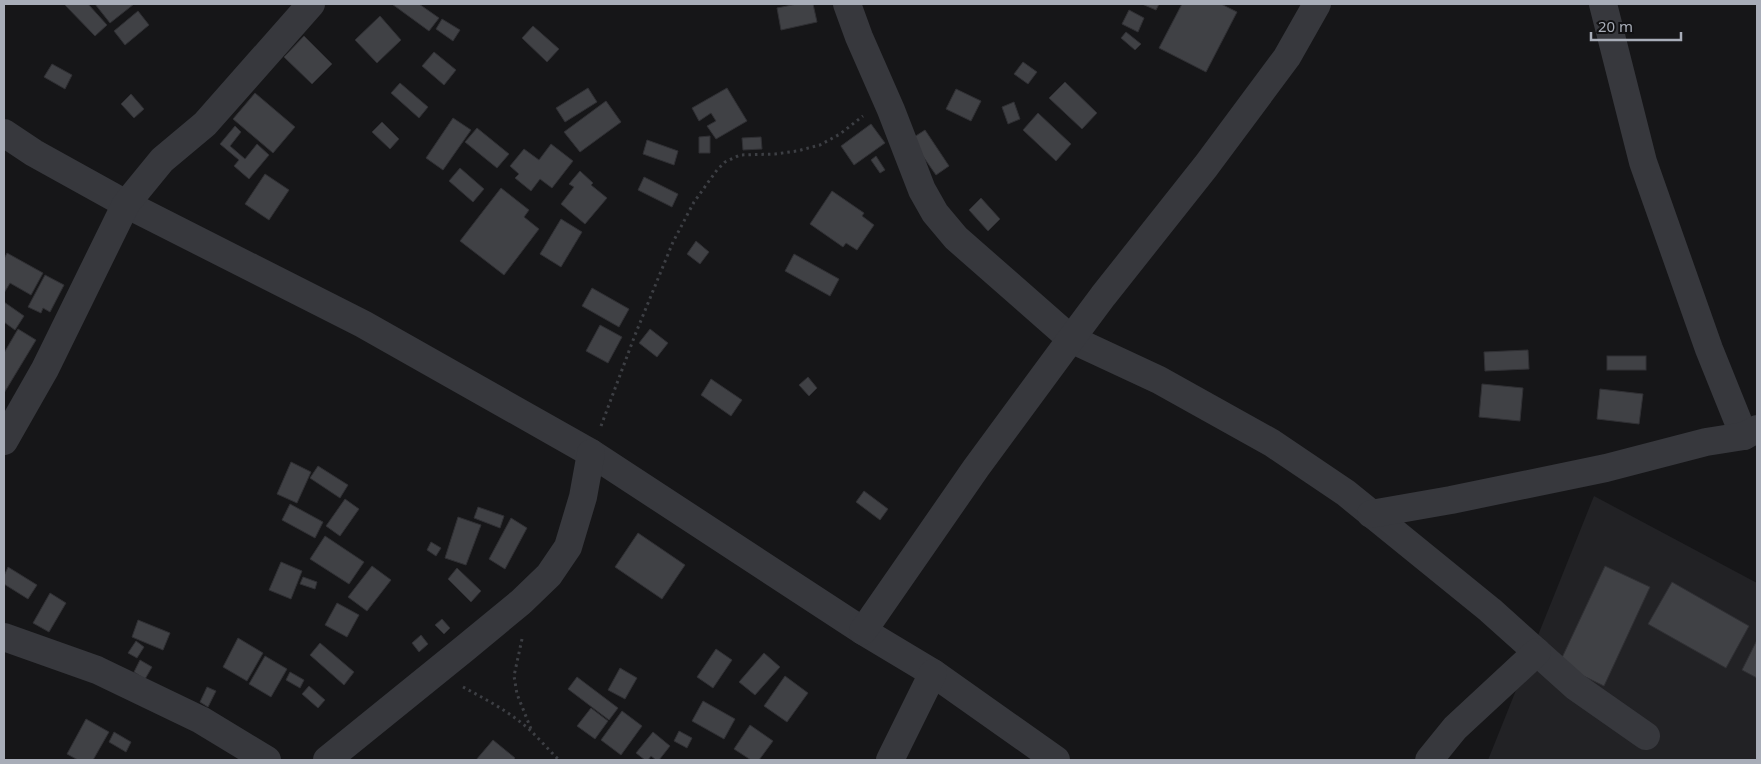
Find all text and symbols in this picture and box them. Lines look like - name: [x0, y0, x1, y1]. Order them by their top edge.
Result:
- scale bar: [1591, 10, 1681, 42]
- text: 20 m: [1598, 16, 1633, 36]

